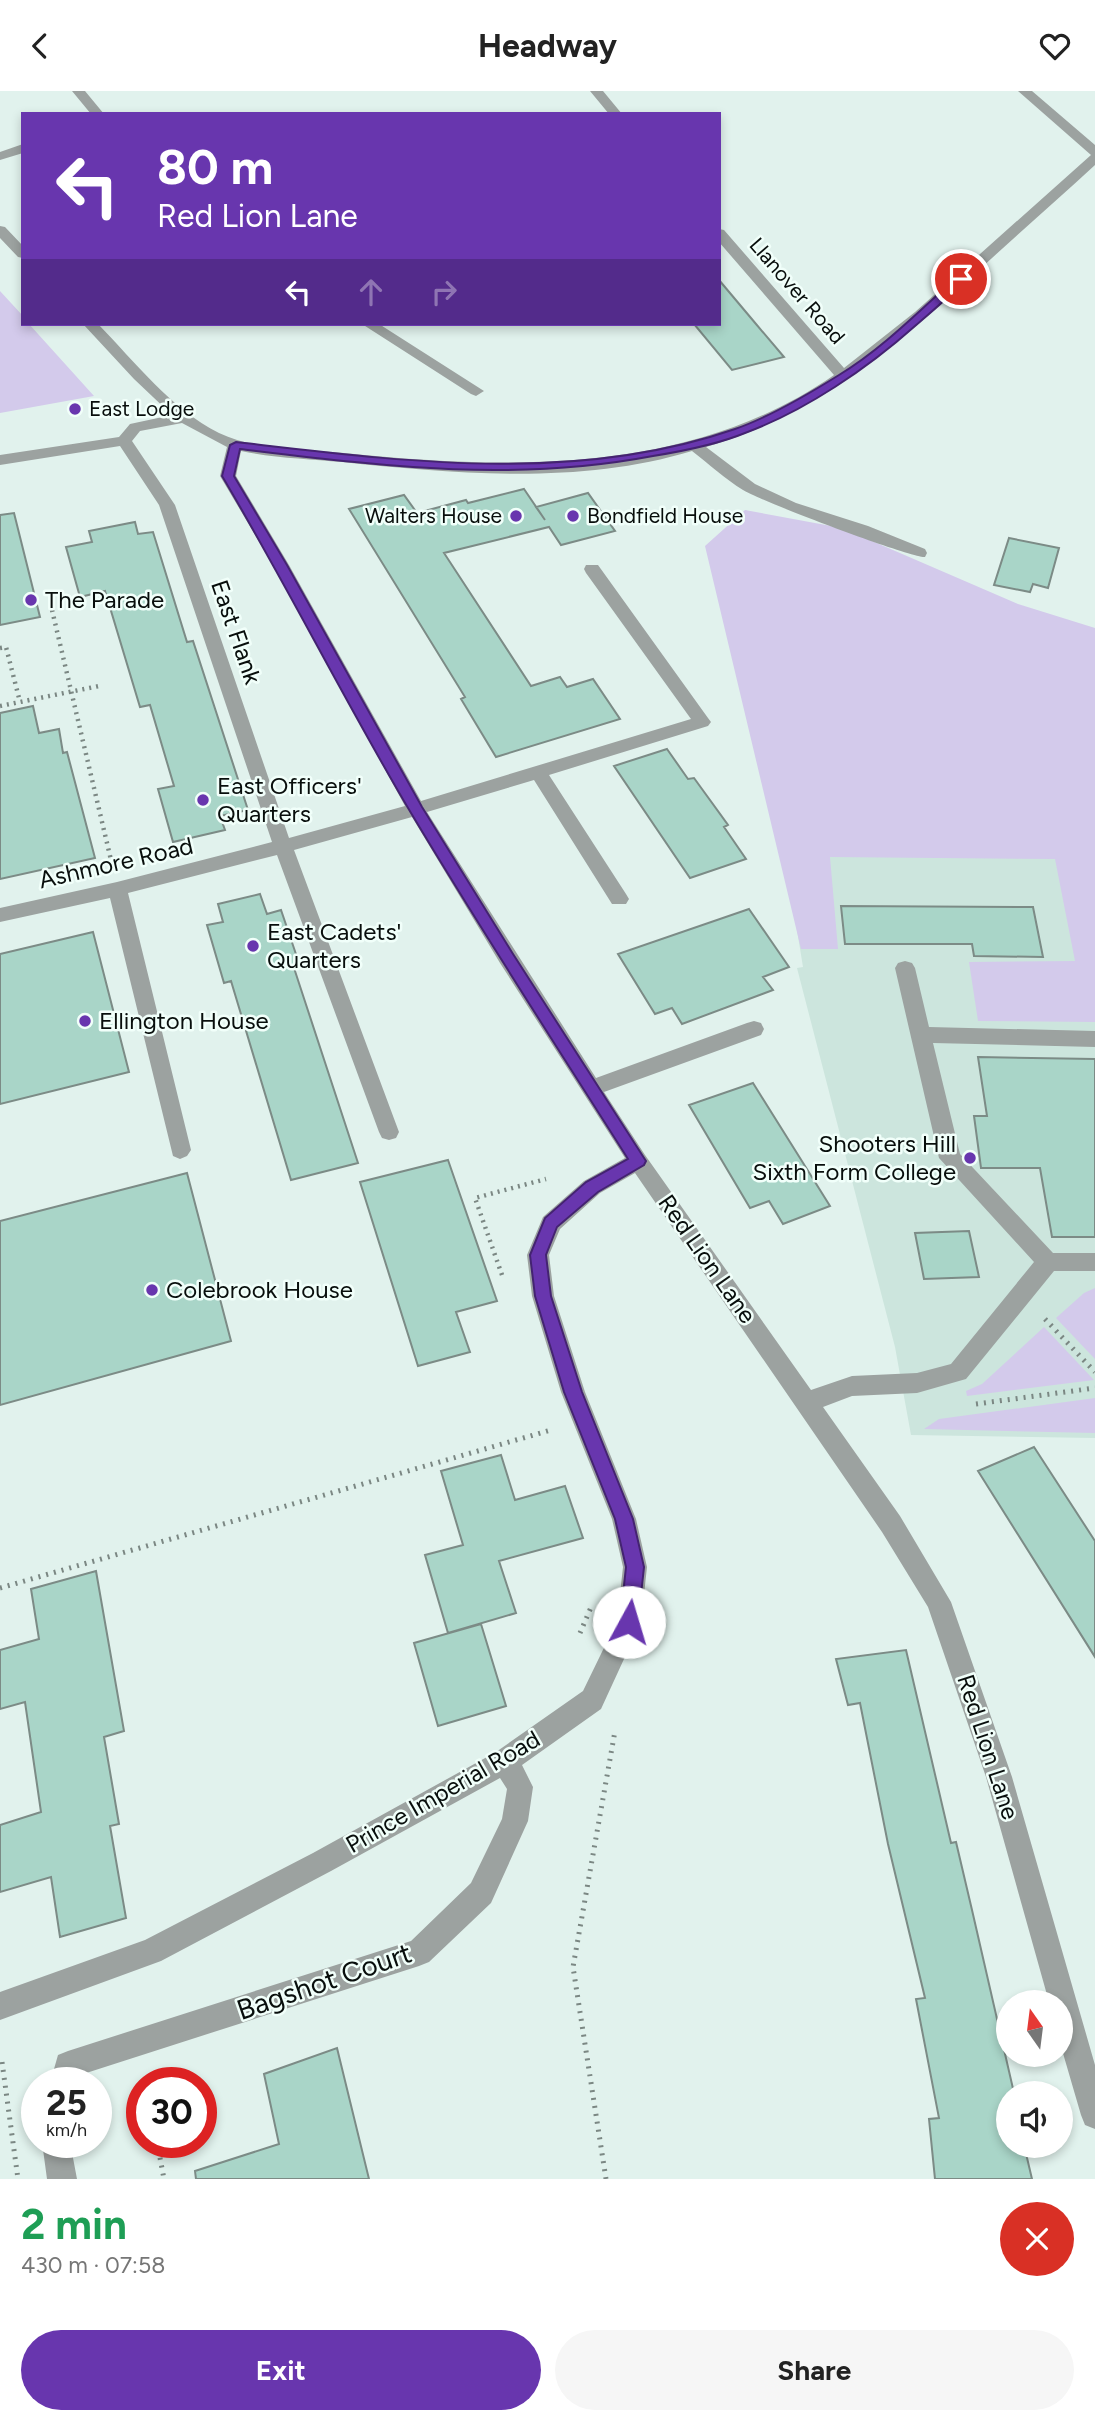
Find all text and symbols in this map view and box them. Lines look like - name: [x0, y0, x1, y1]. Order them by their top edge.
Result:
- icon: back: [21, 27, 59, 65]
- text: Headway: [478, 27, 617, 65]
- icon: heart: [1036, 27, 1074, 65]
- text: 80 m: [157, 137, 273, 196]
- icon: left: [42, 140, 133, 231]
- text: Red Lion Lane: [157, 197, 358, 235]
- street label: Llanover Road: [744, 232, 850, 349]
- pin: [931, 249, 991, 309]
- icon: arrive: [942, 260, 980, 298]
- icon: left: [279, 273, 317, 311]
- icon: ahead: [352, 273, 390, 311]
- icon: right: [425, 273, 463, 311]
- place label: East Lodge: [89, 396, 194, 421]
- marker: East Lodge: [67, 401, 83, 417]
- place label: Walters House: [365, 503, 502, 528]
- place label: Bondfield House: [587, 503, 743, 528]
- marker: Walters House: [508, 508, 524, 524]
- marker: Bondfield House: [565, 508, 581, 524]
- street label: East Flank: [205, 576, 268, 688]
- place label: The Parade: [45, 585, 164, 614]
- marker: The Parade: [23, 592, 39, 608]
- place label: East Officers' Quarters: [217, 771, 362, 828]
- marker: East Officers' Quarters: [195, 792, 211, 808]
- street label: Ashmore Road: [36, 831, 196, 894]
- place label: East Cadets' Quarters: [267, 917, 401, 974]
- marker: East Cadets' Quarters: [245, 938, 261, 954]
- place label: Ellington House: [99, 1006, 269, 1035]
- marker: Ellington House: [77, 1013, 93, 1029]
- place label: Shooters Hill Sixth Form College: [753, 1129, 956, 1186]
- marker: Shooters Hill Sixth Form College: [962, 1150, 978, 1166]
- street label: Red Lion Lane: [652, 1189, 762, 1329]
- place label: Colebrook House: [166, 1275, 353, 1304]
- marker: Colebrook House: [144, 1282, 160, 1298]
- position arrow: [592, 1585, 666, 1659]
- street label: Red Lion Lane: [951, 1671, 1026, 1823]
- street label: Prince Imperial Road: [340, 1724, 545, 1859]
- street label: Bagshot Court: [232, 1935, 416, 2027]
- north arrow: [996, 1990, 1073, 2067]
- map controls: [996, 1990, 1073, 2158]
- speed limit sign: 30: [126, 2067, 217, 2158]
- button: sound: [996, 2081, 1073, 2158]
- text: 25: [46, 2082, 87, 2124]
- text: km/h: [46, 2119, 87, 2141]
- text: 2 min: [21, 2199, 127, 2250]
- button: close: [1000, 2202, 1074, 2276]
- text: 430 m · 07:58: [21, 2251, 165, 2279]
- button: Exit: [21, 2330, 541, 2410]
- button: Share: [555, 2330, 1074, 2410]

